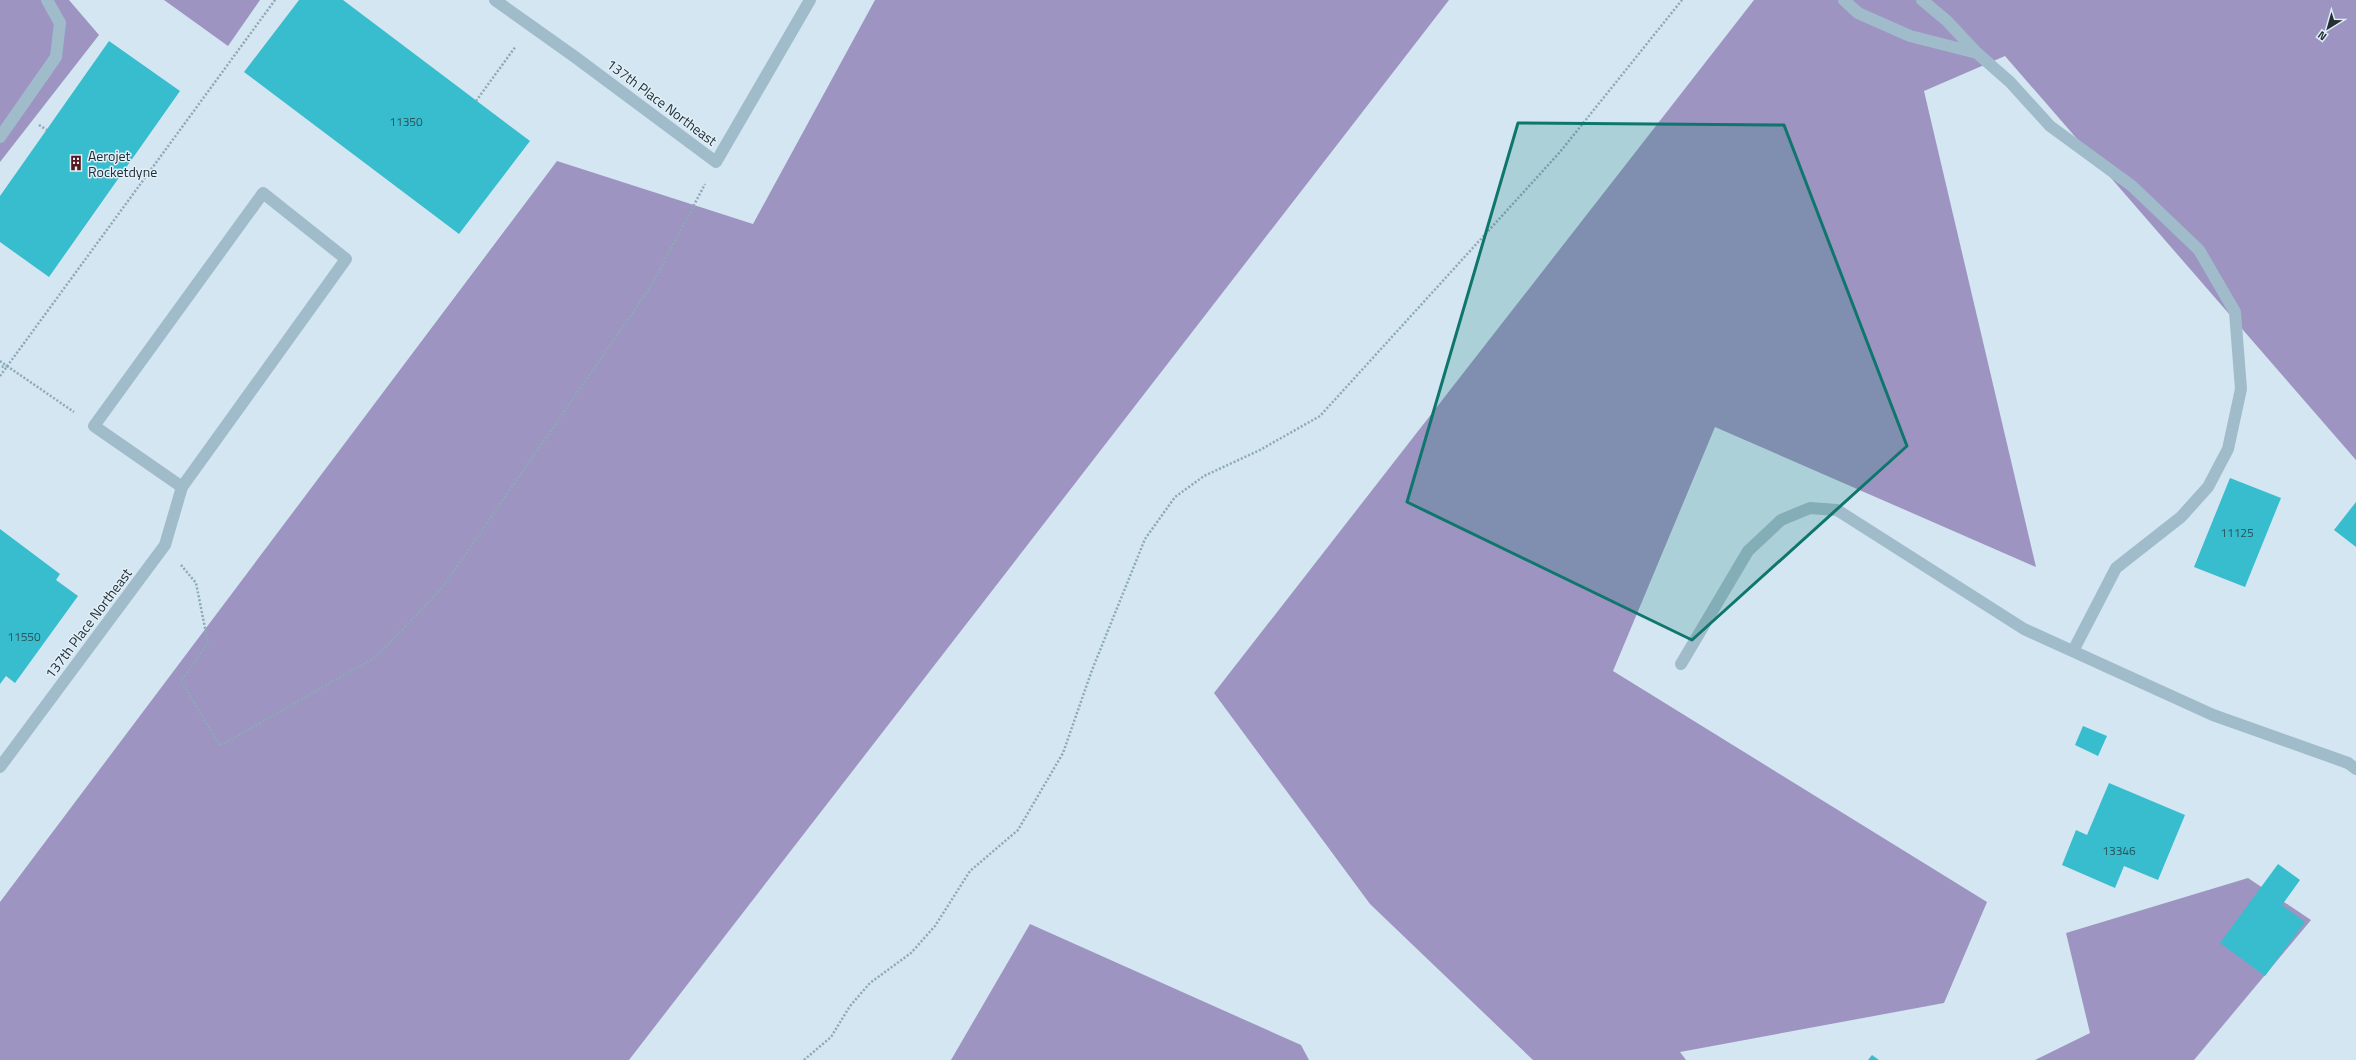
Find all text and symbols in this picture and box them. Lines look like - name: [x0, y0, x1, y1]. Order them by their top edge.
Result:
- north arrow: [2308, 8, 2348, 48]
- text: N: [2314, 27, 2330, 45]
- street label: 137th Place Northeast: [602, 53, 722, 151]
- house number: 11350: [389, 112, 423, 131]
- place label: Aerojet Rocketdyne: [88, 145, 157, 182]
- building icon: Aerojet Rocketdyne: [67, 154, 85, 172]
- house number: 11125: [2220, 523, 2254, 542]
- street label: 137th Place Northeast: [39, 563, 137, 683]
- house number: 11550: [7, 627, 41, 646]
- house number: 13346: [2102, 841, 2136, 860]

